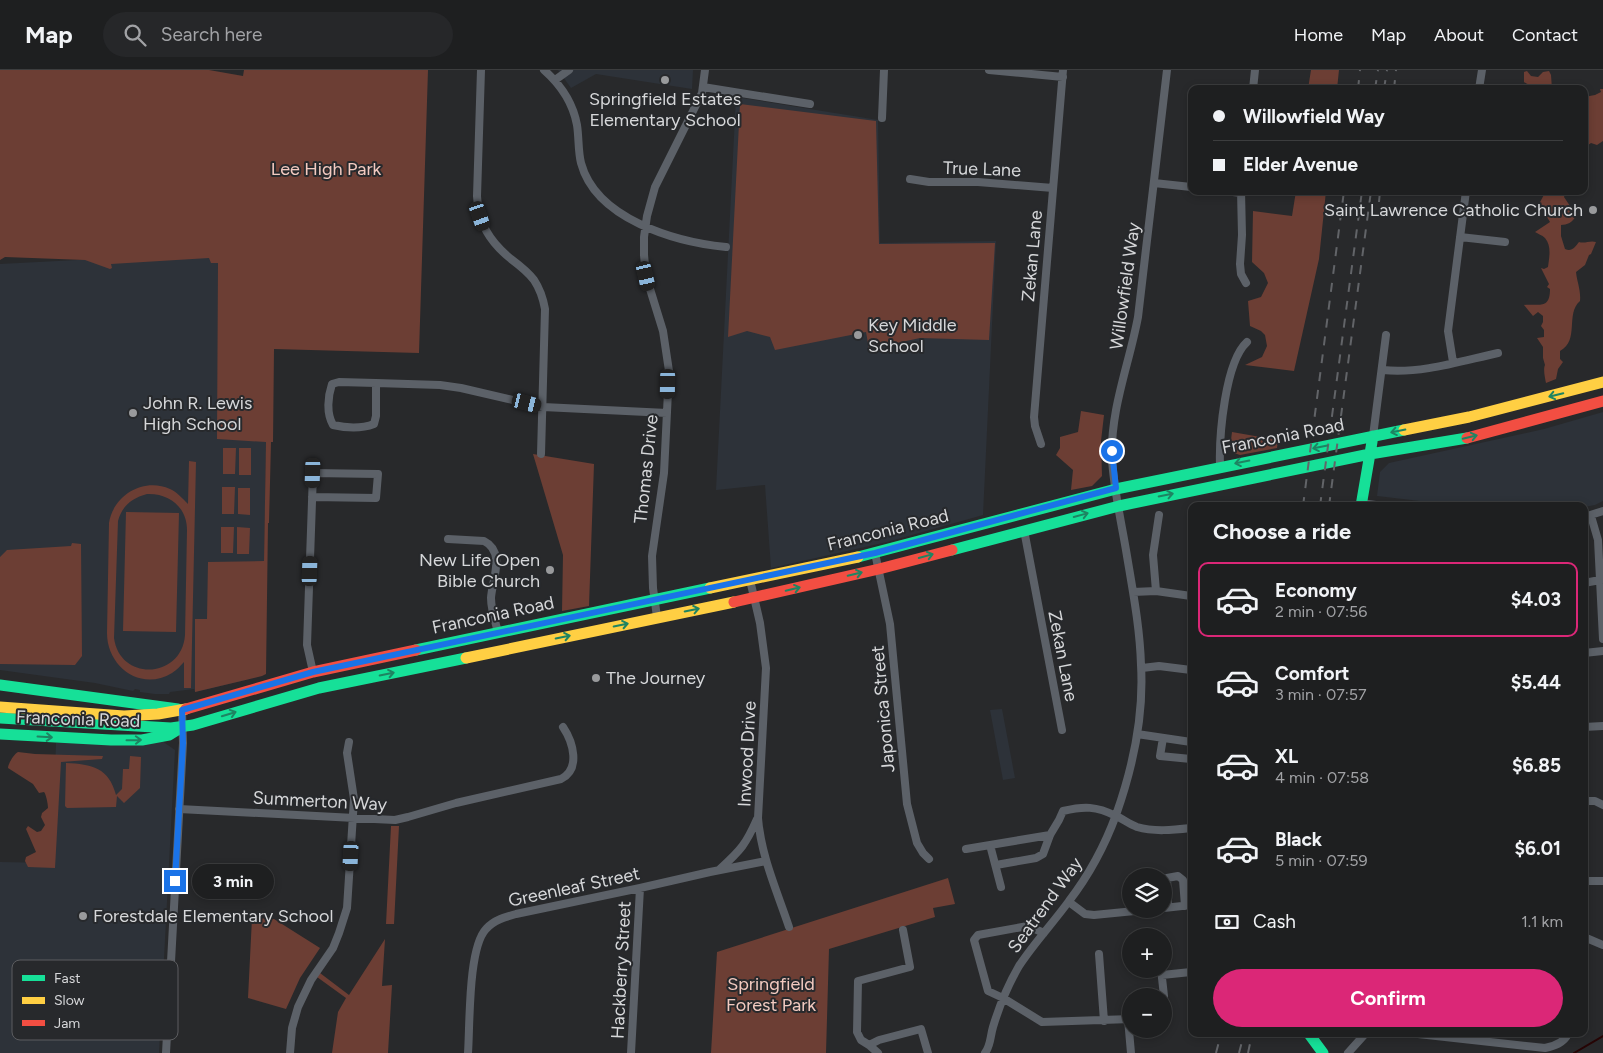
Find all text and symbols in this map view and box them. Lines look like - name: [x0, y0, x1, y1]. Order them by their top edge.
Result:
- search box: [103, 12, 453, 57]
- text: Map: [25, 20, 73, 49]
- icon: search: [121, 21, 149, 49]
- text: Search here: [161, 23, 262, 46]
- text: Home: [1294, 24, 1343, 46]
- text: Map: [1371, 24, 1406, 46]
- text: About: [1434, 24, 1484, 46]
- text: Contact: [1512, 24, 1578, 46]
- marker: Springfield Estates Elementary School: [659, 74, 671, 86]
- place label: Springfield Estates Elementary School: [589, 88, 741, 131]
- text: Willowfield Way: [1243, 105, 1385, 128]
- text: Elder Avenue: [1243, 153, 1358, 176]
- street label: True Lane: [943, 157, 1021, 181]
- park label: Lee High Park: [271, 158, 381, 180]
- car: [468, 199, 491, 233]
- place label: Saint Lawrence Catholic Church: [1324, 199, 1583, 221]
- marker: Saint Lawrence Catholic Church: [1587, 204, 1599, 216]
- street label: Zekan Lane: [1017, 209, 1047, 303]
- street label: Willowfield Way: [1105, 220, 1145, 351]
- car: [635, 260, 656, 292]
- place label: Key Middle School: [868, 314, 957, 357]
- marker: Key Middle School: [852, 329, 864, 341]
- car: [660, 369, 675, 399]
- one-way arrow: [1549, 391, 1565, 401]
- place label: John R. Lewis High School: [143, 392, 252, 435]
- car: [510, 392, 543, 414]
- marker: John R. Lewis High School: [127, 407, 139, 419]
- street label: Thomas Drive: [629, 413, 663, 525]
- street label: Franconia Road: [1220, 413, 1346, 459]
- one-way arrow: [1390, 427, 1406, 437]
- one-way arrow: [1461, 432, 1477, 441]
- route start: [1101, 440, 1123, 462]
- one-way arrow: [1313, 442, 1329, 452]
- car: [304, 458, 321, 488]
- one-way arrow: [1234, 458, 1250, 467]
- one-way arrow: [1158, 490, 1174, 500]
- street label: Franconia Road: [825, 504, 951, 556]
- one-way arrow: [1073, 510, 1089, 519]
- text: Choose a ride: [1213, 518, 1351, 545]
- place label: New Life Open Bible Church: [419, 549, 540, 592]
- one-way arrow: [918, 551, 934, 561]
- car: [301, 556, 318, 586]
- marker: New Life Open Bible Church: [544, 564, 556, 576]
- one-way arrow: [847, 569, 863, 578]
- icon: car: [1215, 577, 1260, 622]
- text: Economy: [1275, 579, 1357, 602]
- one-way arrow: [784, 584, 800, 593]
- text: $4.03: [1511, 588, 1561, 611]
- street label: Franconia Road: [430, 591, 556, 639]
- text: 2 min · 07:56: [1275, 602, 1367, 621]
- one-way arrow: [683, 605, 699, 615]
- street label: Zekan Lane: [1043, 609, 1083, 703]
- one-way arrow: [613, 620, 629, 629]
- one-way arrow: [555, 632, 571, 641]
- street label: Japonica Street: [866, 644, 900, 773]
- icon: car: [1215, 660, 1260, 705]
- text: Comfort: [1275, 662, 1350, 685]
- place label: The Journey: [606, 667, 706, 689]
- one-way arrow: [378, 669, 394, 678]
- text: $5.44: [1511, 671, 1561, 694]
- marker: The Journey: [590, 672, 602, 684]
- text: 3 min · 07:57: [1275, 685, 1367, 704]
- street label: Inwood Drive: [733, 700, 761, 808]
- street label: Franconia Road: [15, 706, 141, 732]
- one-way arrow: [221, 709, 237, 719]
- one-way arrow: [36, 732, 52, 741]
- one-way arrow: [126, 735, 142, 745]
- icon: car: [1215, 743, 1260, 788]
- text: XL: [1275, 745, 1298, 768]
- text: $6.85: [1512, 754, 1561, 777]
- text: 4 min · 07:58: [1275, 768, 1369, 787]
- street label: Summerton Way: [252, 786, 388, 816]
- icon: car: [1215, 826, 1260, 871]
- text: Black: [1275, 828, 1322, 851]
- text: $6.01: [1514, 837, 1561, 860]
- car: [342, 841, 359, 871]
- text: 5 min · 07:59: [1275, 851, 1368, 870]
- street label: Seatrend Way: [1003, 852, 1087, 957]
- street label: Greenleaf Street: [506, 862, 642, 912]
- callout: 3 min: [192, 864, 275, 898]
- map controls: [1122, 868, 1172, 1038]
- button: layers: [1122, 868, 1172, 918]
- route end: [164, 870, 186, 892]
- text: 3 min: [213, 872, 253, 891]
- street label: Hackberry Street: [606, 900, 636, 1039]
- place label: Forestdale Elementary School: [93, 905, 333, 927]
- icon: cash: [1213, 908, 1241, 936]
- marker: Forestdale Elementary School: [77, 910, 89, 922]
- text: Cash: [1253, 910, 1296, 933]
- text: 1.1 km: [1521, 912, 1563, 931]
- button: +: [1122, 928, 1172, 978]
- legend: [12, 960, 178, 1040]
- button: Confirm: [1213, 969, 1563, 1027]
- text: Fast: [54, 970, 80, 987]
- park label: Springfield Forest Park: [726, 973, 816, 1016]
- button: −: [1122, 988, 1172, 1038]
- text: Slow: [54, 992, 85, 1009]
- text: Jam: [54, 1015, 80, 1032]

